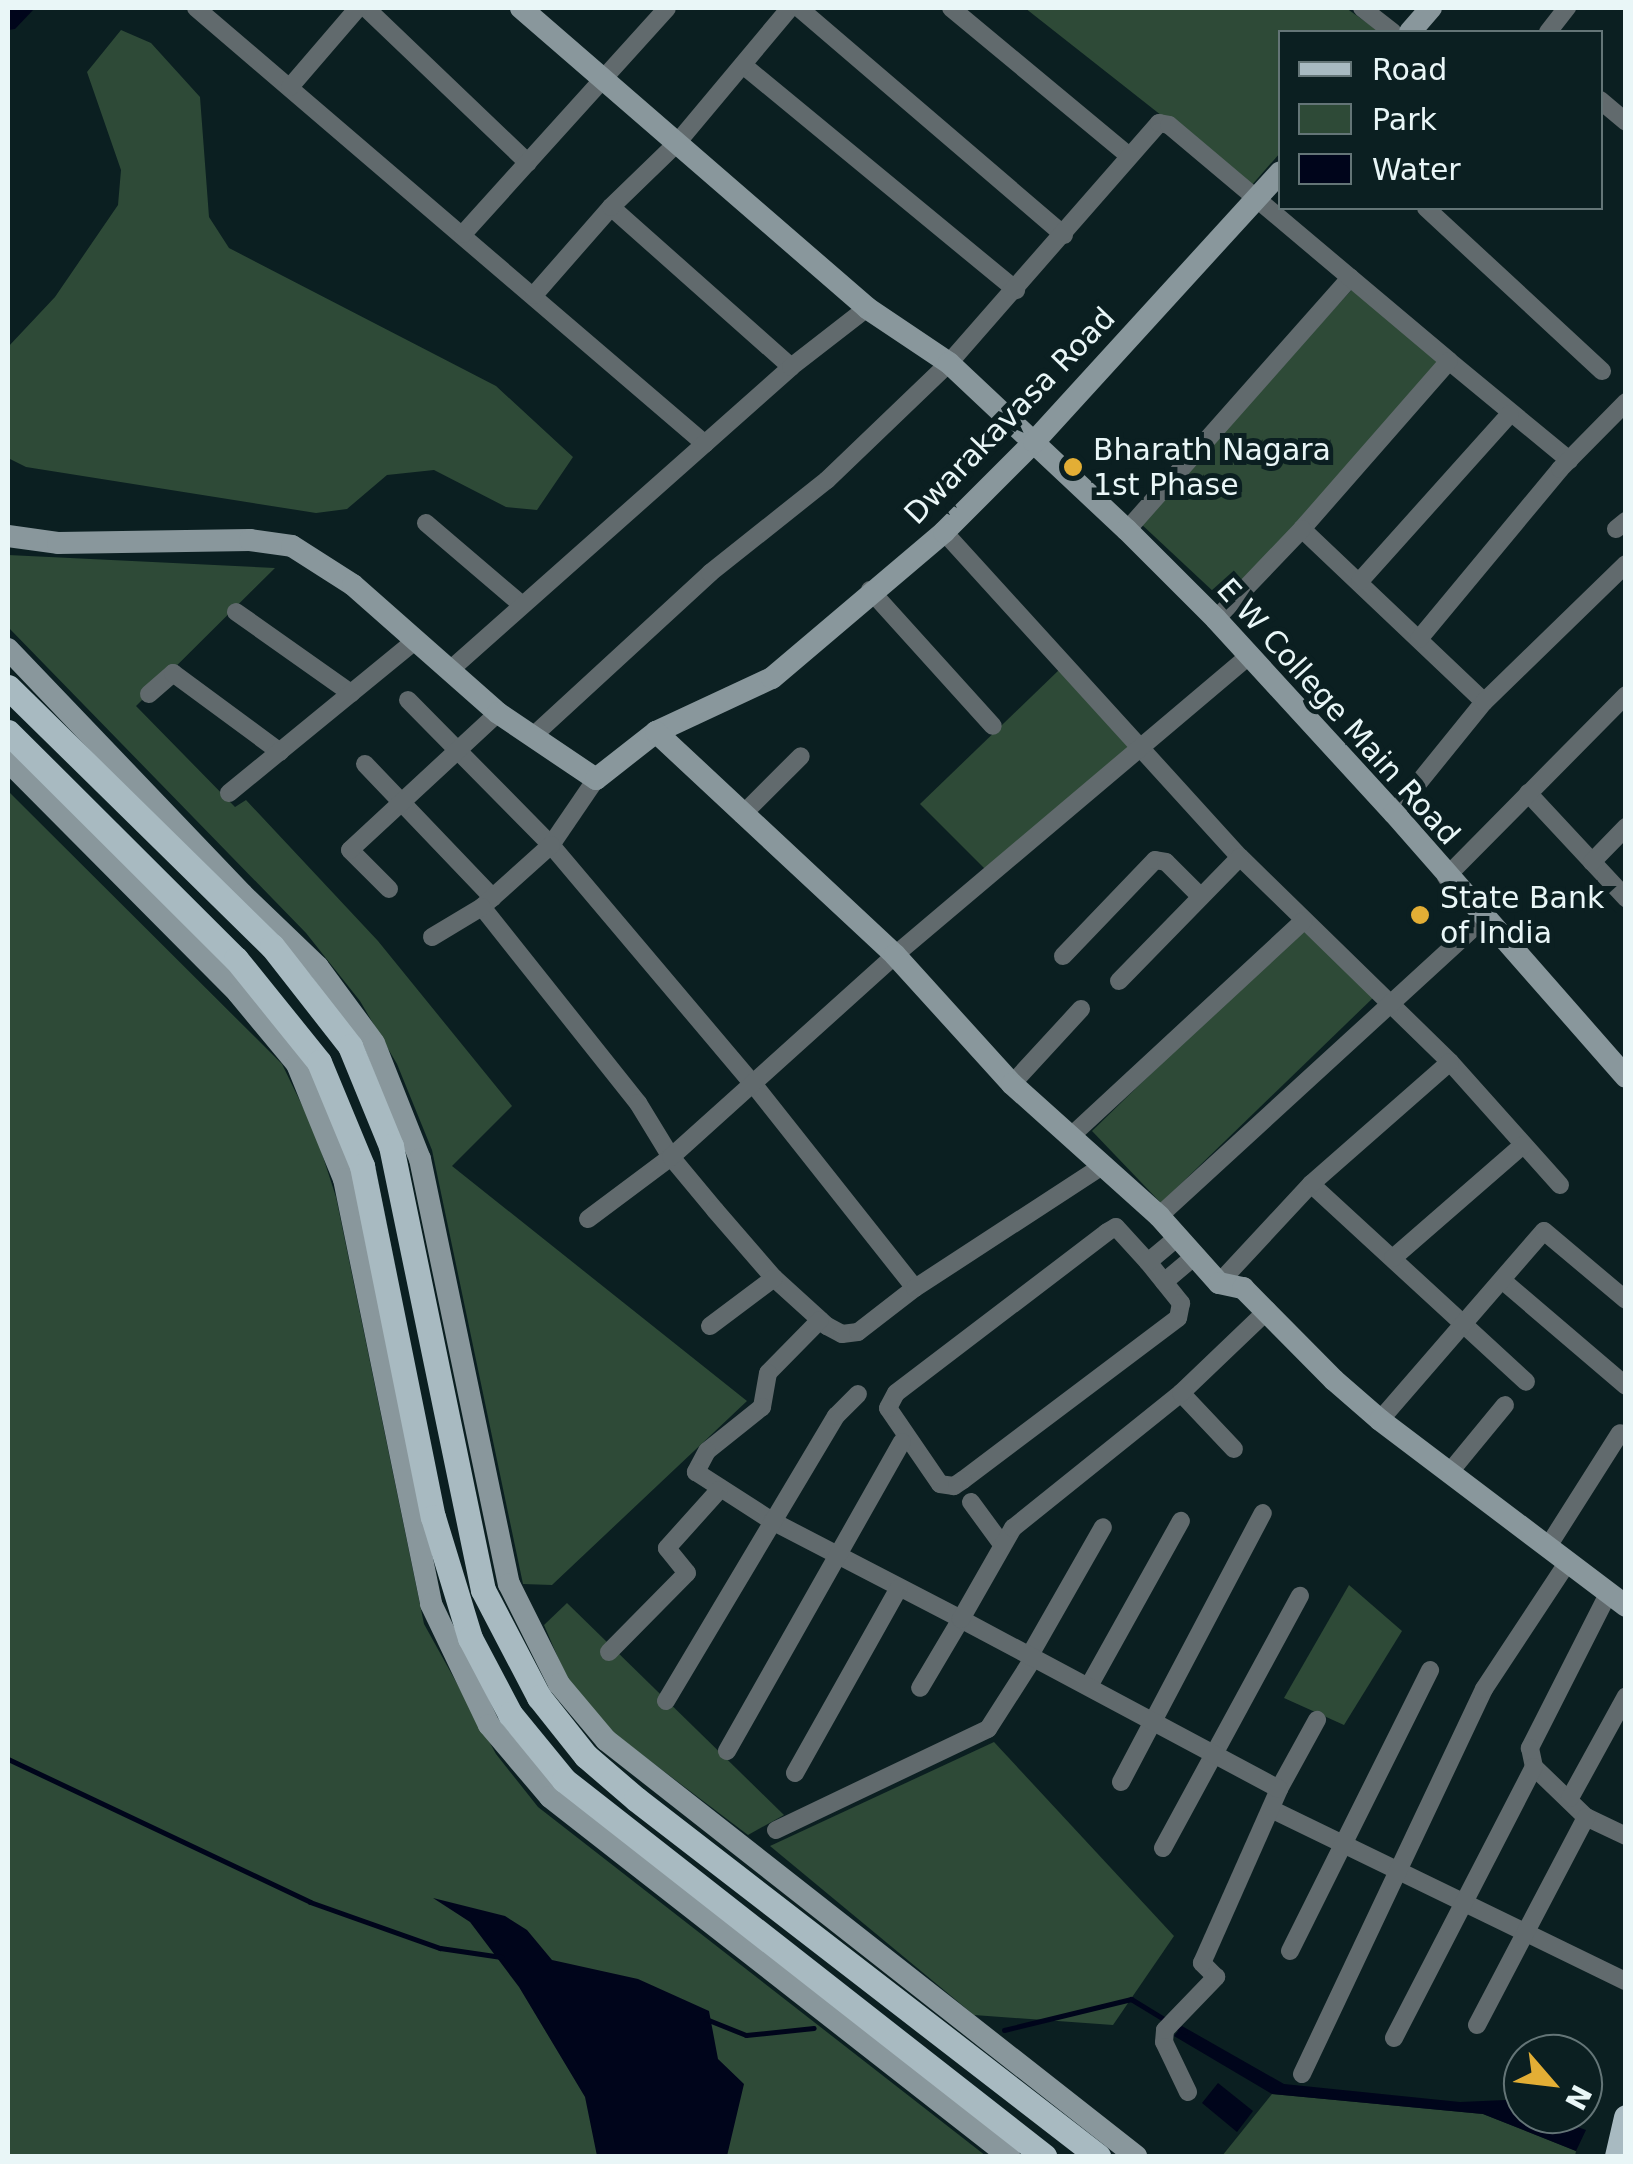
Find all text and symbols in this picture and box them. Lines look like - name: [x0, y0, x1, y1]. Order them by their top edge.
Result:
- legend: [1278, 30, 1603, 210]
- text: Road: [1372, 52, 1447, 87]
- text: Park: [1372, 102, 1437, 137]
- text: Water: [1372, 152, 1461, 187]
- street label: Dwarakavasa Road: [897, 300, 1123, 532]
- place label: Bharath Nagara 1st Phase: [1093, 432, 1331, 502]
- marker: Bharath Nagara 1st Phase: [1062, 456, 1084, 478]
- street label: E W College Main Road: [1209, 572, 1467, 852]
- place label: State Bank of India: [1440, 880, 1604, 950]
- marker: State Bank of India: [1409, 904, 1431, 926]
- north arrow: [1503, 2034, 1603, 2134]
- text: N: [1558, 2079, 1598, 2115]

